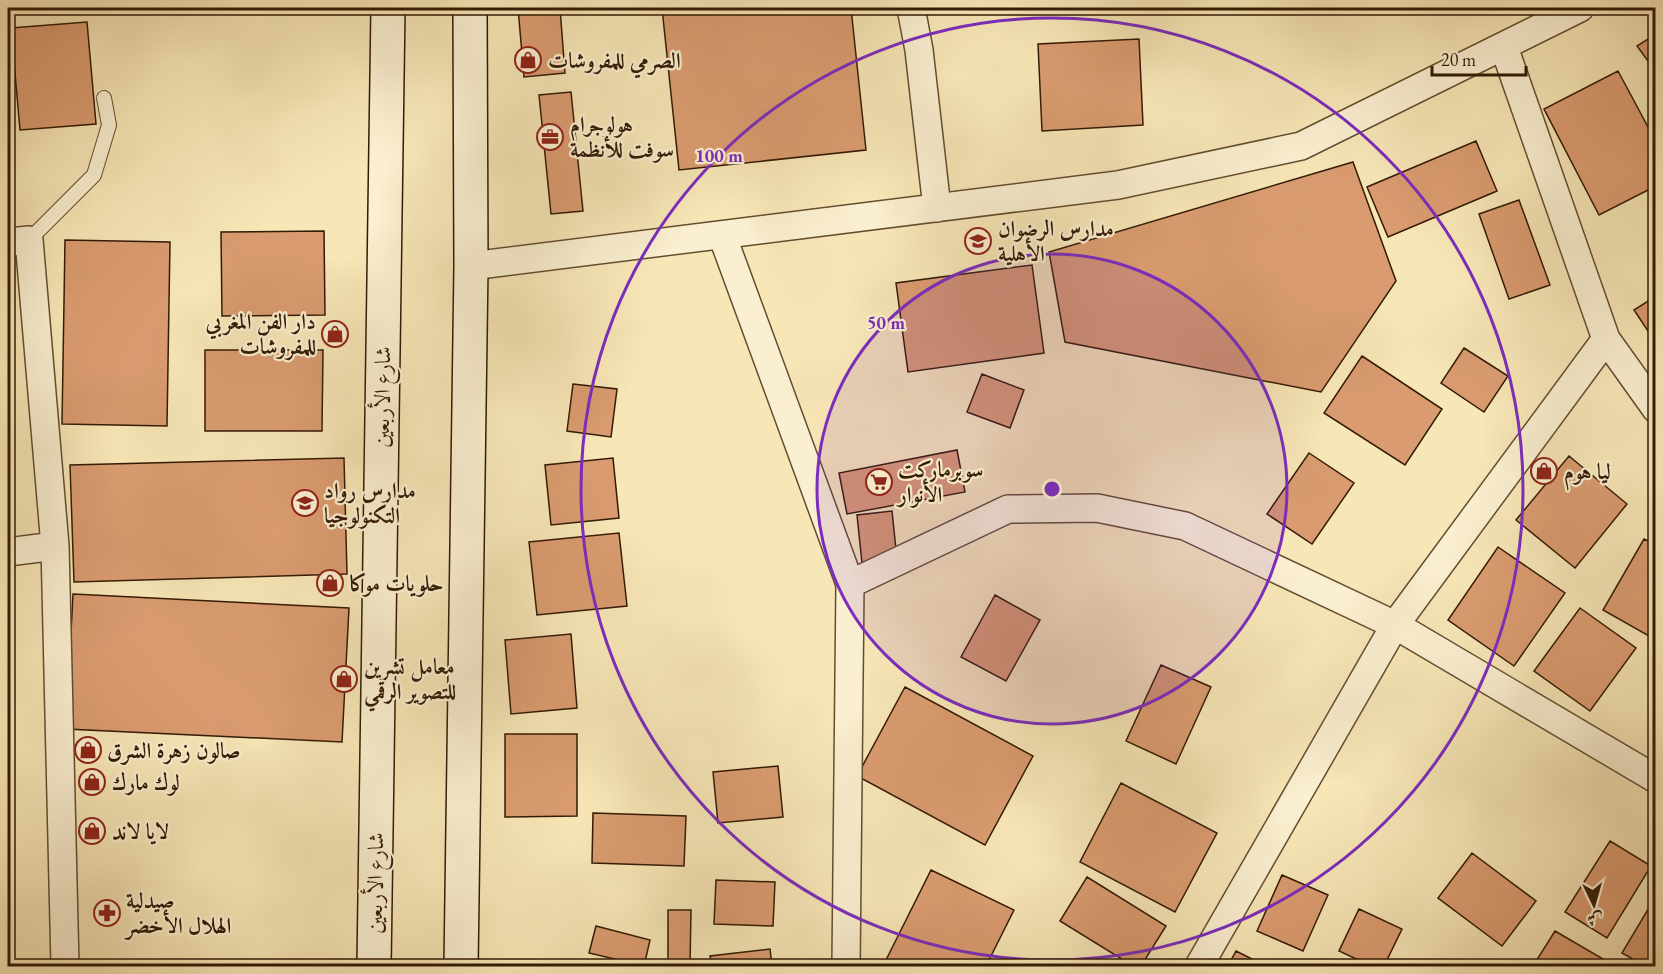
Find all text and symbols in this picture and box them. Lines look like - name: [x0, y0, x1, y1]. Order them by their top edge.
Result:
- scale bar: [1432, 39, 1526, 77]
- shop icon: الصرمي للمفروشات: [513, 45, 543, 75]
- place label: الصرمي للمفروشات: [548, 46, 681, 79]
- text: 20 m: [1441, 48, 1476, 71]
- place label: هولوجرام سوفت للأنظمة: [570, 110, 674, 164]
- office icon: هولوجرام سوفت للأنظمة: [535, 122, 565, 152]
- text: 100 m: [695, 144, 743, 167]
- place label: مدارس الرضوان الأهلية: [998, 214, 1114, 268]
- school or university icon: مدارس الرضوان الأهلية: [963, 226, 993, 256]
- place label: دار الفن المغربي للمفروشات: [204, 307, 316, 361]
- text: 50 m: [867, 311, 905, 334]
- shop icon: دار الفن المغربي للمفروشات: [320, 319, 350, 349]
- street label: شارع الأربعين: [366, 346, 401, 448]
- place label: سوبرماركت الأنوار: [895, 455, 984, 509]
- shop icon: ليا هوم: [1529, 456, 1559, 486]
- place label: ليا هوم: [1564, 457, 1611, 491]
- supermarket icon: سوبرماركت الأنوار: [864, 467, 894, 497]
- place label: مدارس رواد التكنولوجيا: [324, 476, 416, 530]
- centre of rings: [1042, 479, 1062, 499]
- school or university icon: مدارس رواد التكنولوجيا: [290, 488, 320, 518]
- shop icon: حلويات موكا: [315, 568, 345, 598]
- place label: حلويات موكا: [350, 569, 443, 598]
- place label: معامل تشرين للتصوير الرقمي: [364, 652, 456, 712]
- shop icon: معامل تشرين للتصوير الرقمي: [329, 664, 359, 694]
- shop icon: صالون زهرة الشرق: [73, 735, 103, 765]
- place label: صالون زهرة الشرق: [107, 736, 241, 765]
- shop icon: لوك مارك: [77, 767, 107, 797]
- place label: لوك مارك: [112, 768, 180, 797]
- shop icon: لايا لاند: [77, 816, 107, 846]
- place label: لايا لاند: [112, 817, 169, 846]
- street label: شارع الأربعين: [359, 832, 394, 934]
- north arrow: [1564, 875, 1624, 935]
- place label: صيدلية الهلال الأخضر: [123, 886, 231, 940]
- pharmacy icon: صيدلية الهلال الأخضر: [92, 898, 122, 928]
- text: ش: [1586, 908, 1604, 931]

